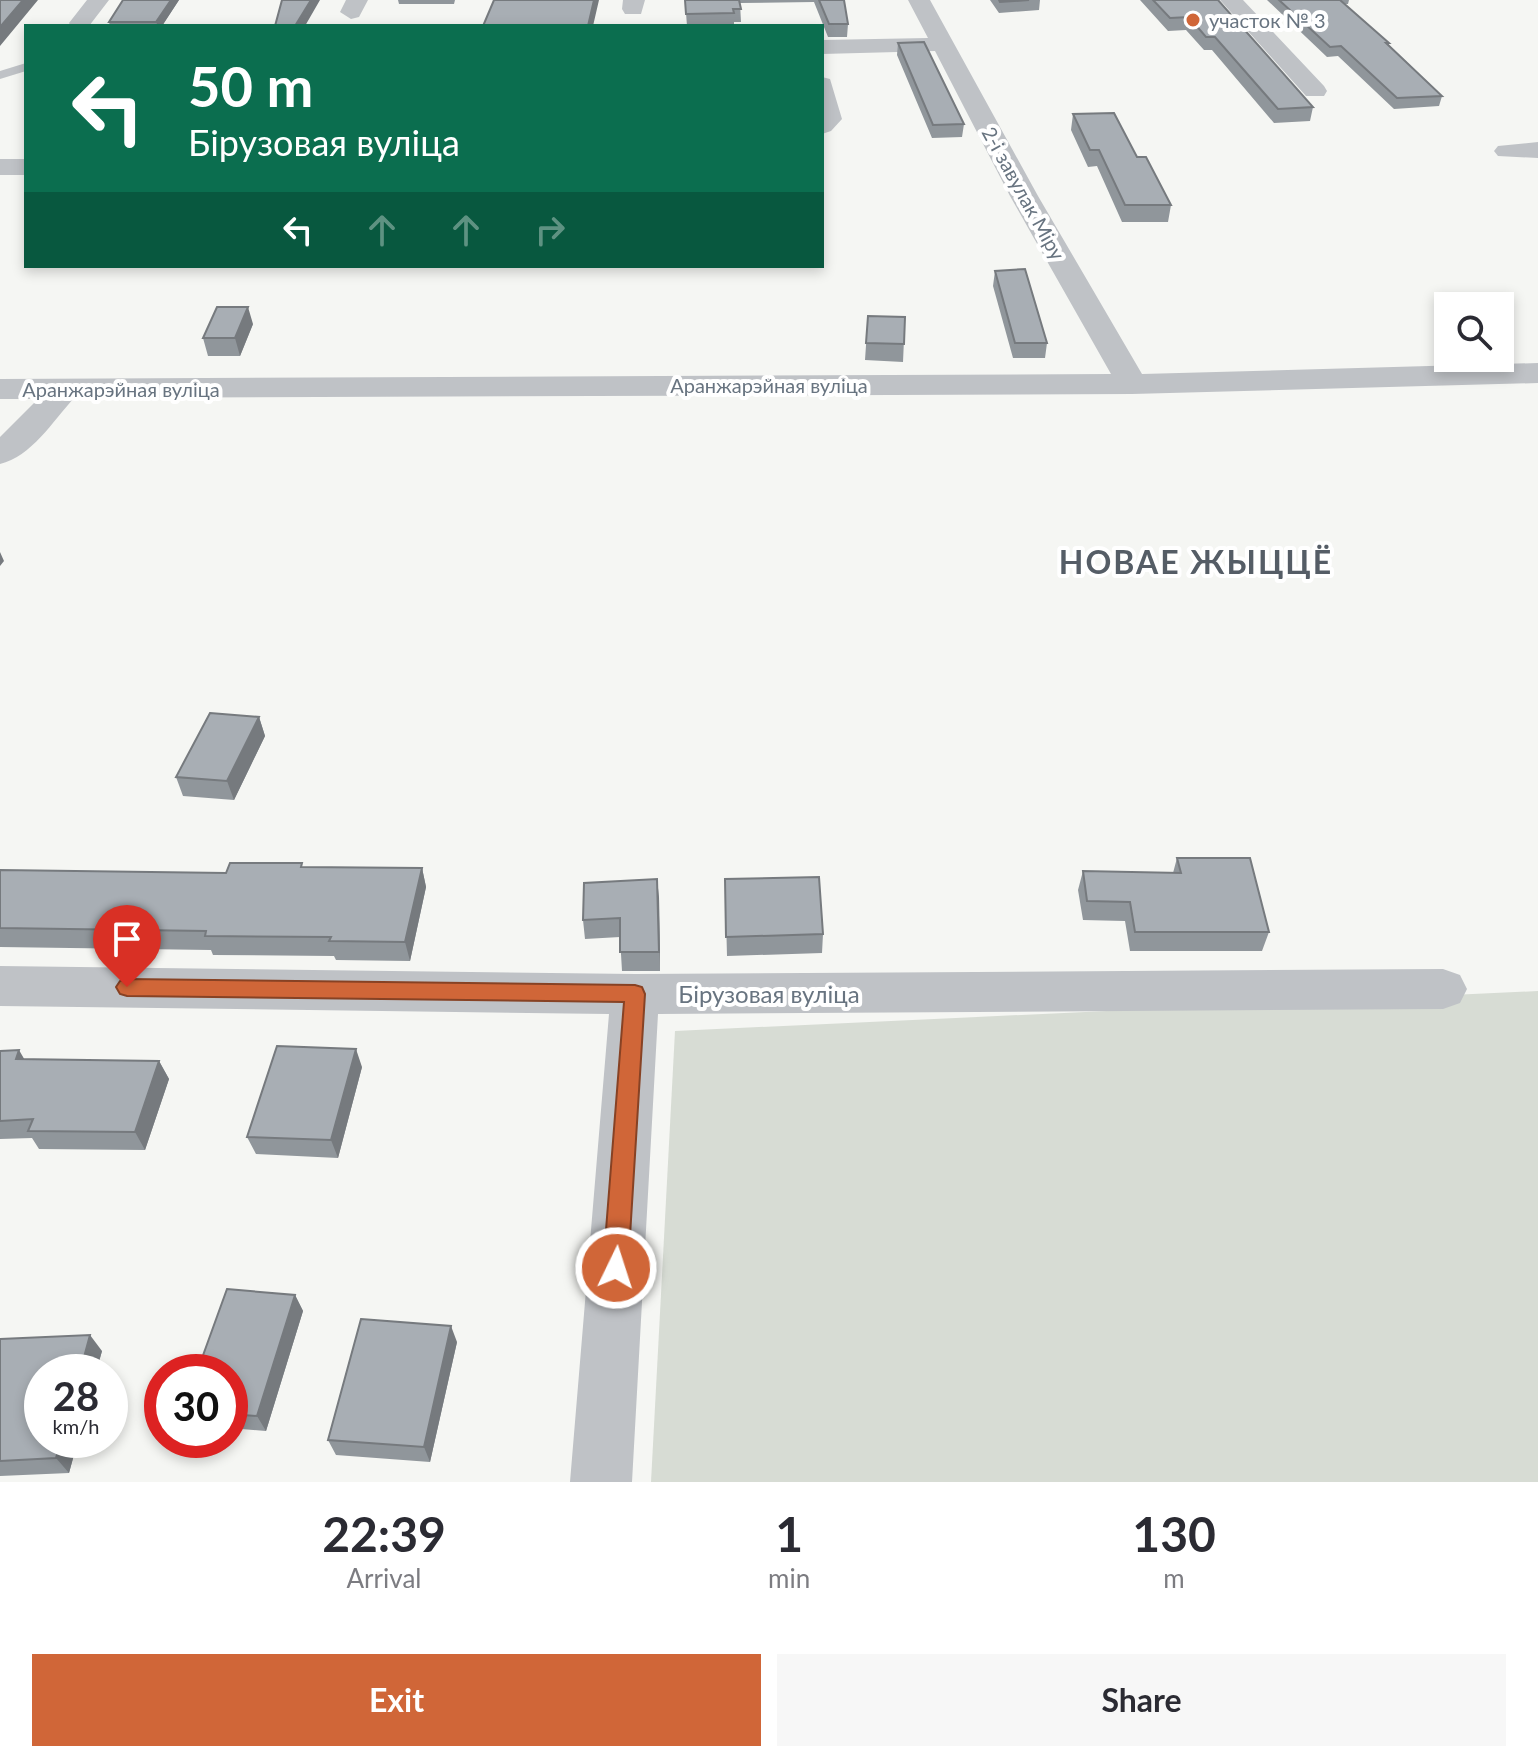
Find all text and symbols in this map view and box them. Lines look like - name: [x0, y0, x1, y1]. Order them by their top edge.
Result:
- place label: участок № 3: [1209, 8, 1325, 32]
- marker: участок № 3: [1184, 11, 1202, 29]
- text: 50 m: [188, 52, 313, 119]
- icon: left: [56, 56, 160, 160]
- text: Бірузовая вуліца: [188, 120, 460, 164]
- street label: 2-і завулак Міру: [978, 122, 1071, 264]
- icon: left: [276, 208, 320, 252]
- icon: ahead: [360, 208, 404, 252]
- icon: ahead: [444, 208, 488, 252]
- icon: right: [528, 208, 572, 252]
- map controls: [1434, 292, 1514, 372]
- button: search: [1434, 292, 1514, 372]
- street label: Аранжарэйная вуліца: [670, 373, 868, 397]
- street label: Аранжарэйная вуліца: [22, 377, 220, 401]
- district label: НОВАЕ ЖЫЦЦЁ: [1059, 542, 1333, 581]
- pin: [93, 905, 161, 987]
- icon: arrive: [105, 917, 149, 961]
- street label: Бірузовая вуліца: [678, 979, 860, 1008]
- position arrow: [574, 1226, 658, 1310]
- speed limit sign: 30: [144, 1354, 248, 1458]
- text: 28: [53, 1372, 99, 1420]
- text: km/h: [53, 1414, 99, 1438]
- text: 22:39: [322, 1505, 446, 1562]
- text: 1: [775, 1505, 803, 1562]
- text: 130: [1132, 1505, 1216, 1562]
- text: Arrival: [347, 1562, 421, 1594]
- text: min: [768, 1562, 810, 1594]
- text: m: [1163, 1562, 1185, 1594]
- button: Exit: [32, 1654, 761, 1746]
- button: Share: [777, 1654, 1506, 1746]

